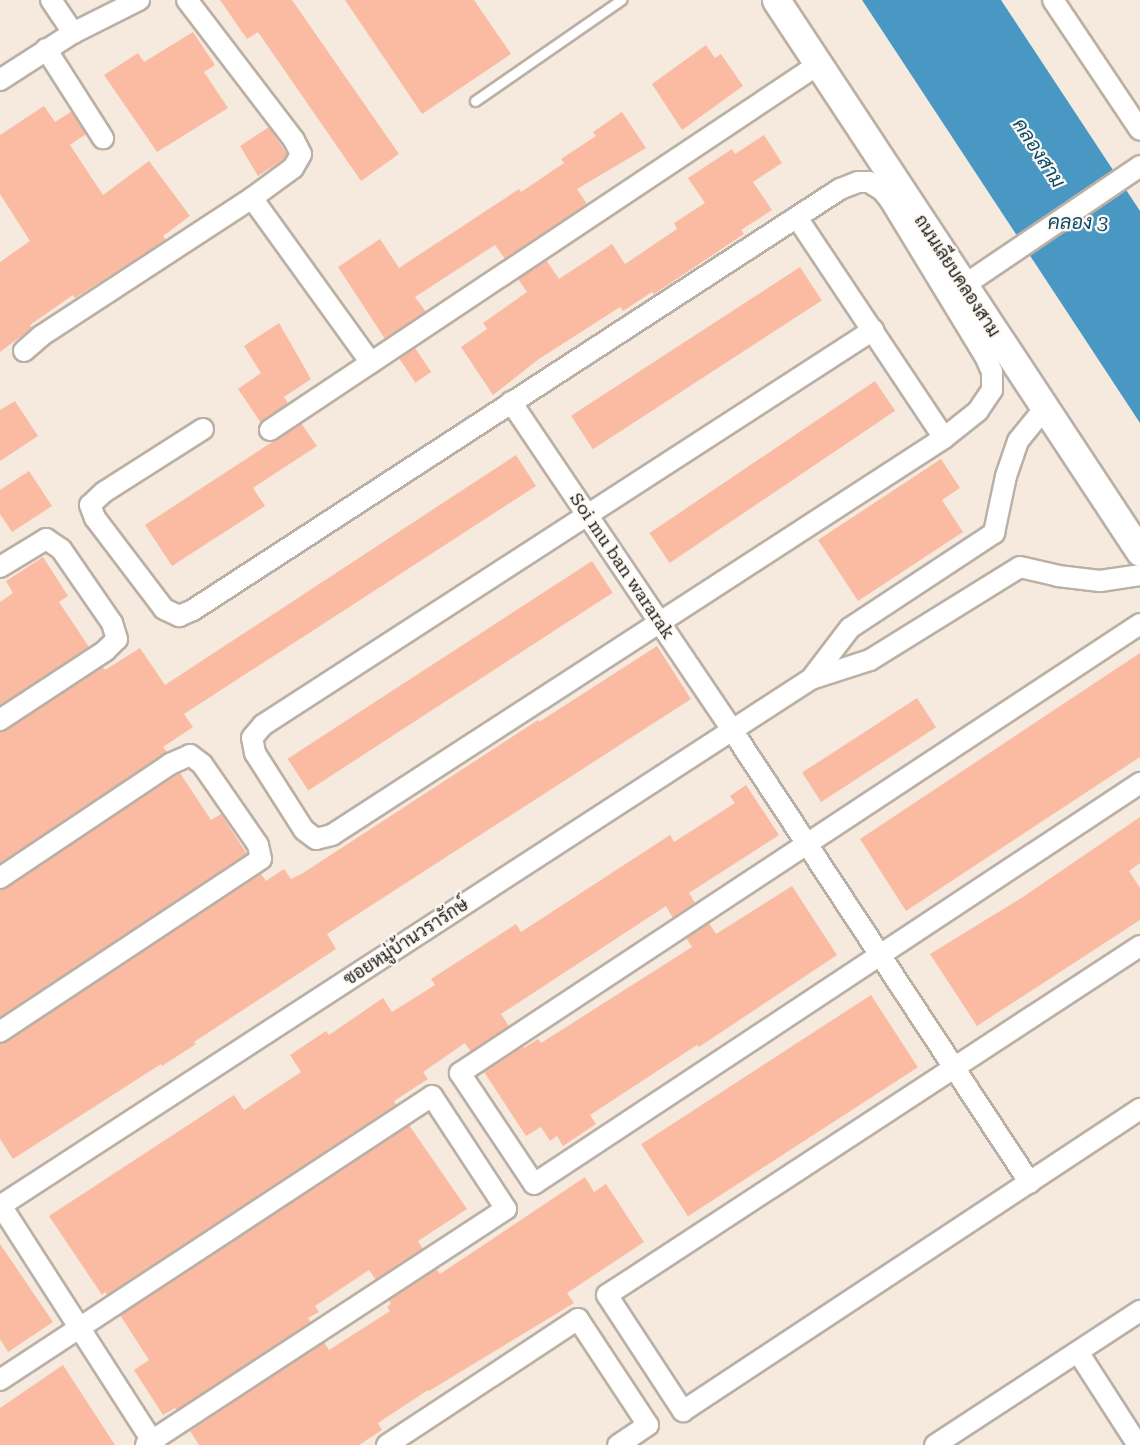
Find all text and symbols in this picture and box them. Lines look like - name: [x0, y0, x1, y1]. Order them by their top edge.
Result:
- water label: คลองสาม: [1008, 114, 1070, 192]
- water label: คลอง 3: [1048, 210, 1108, 234]
- street label: ถนนเลียบคลองสาม: [909, 211, 1005, 341]
- street label: Soi mu ban wararak: [565, 489, 679, 643]
- street label: ซอยหมู่บ้านวรารักษ์: [340, 894, 472, 990]

